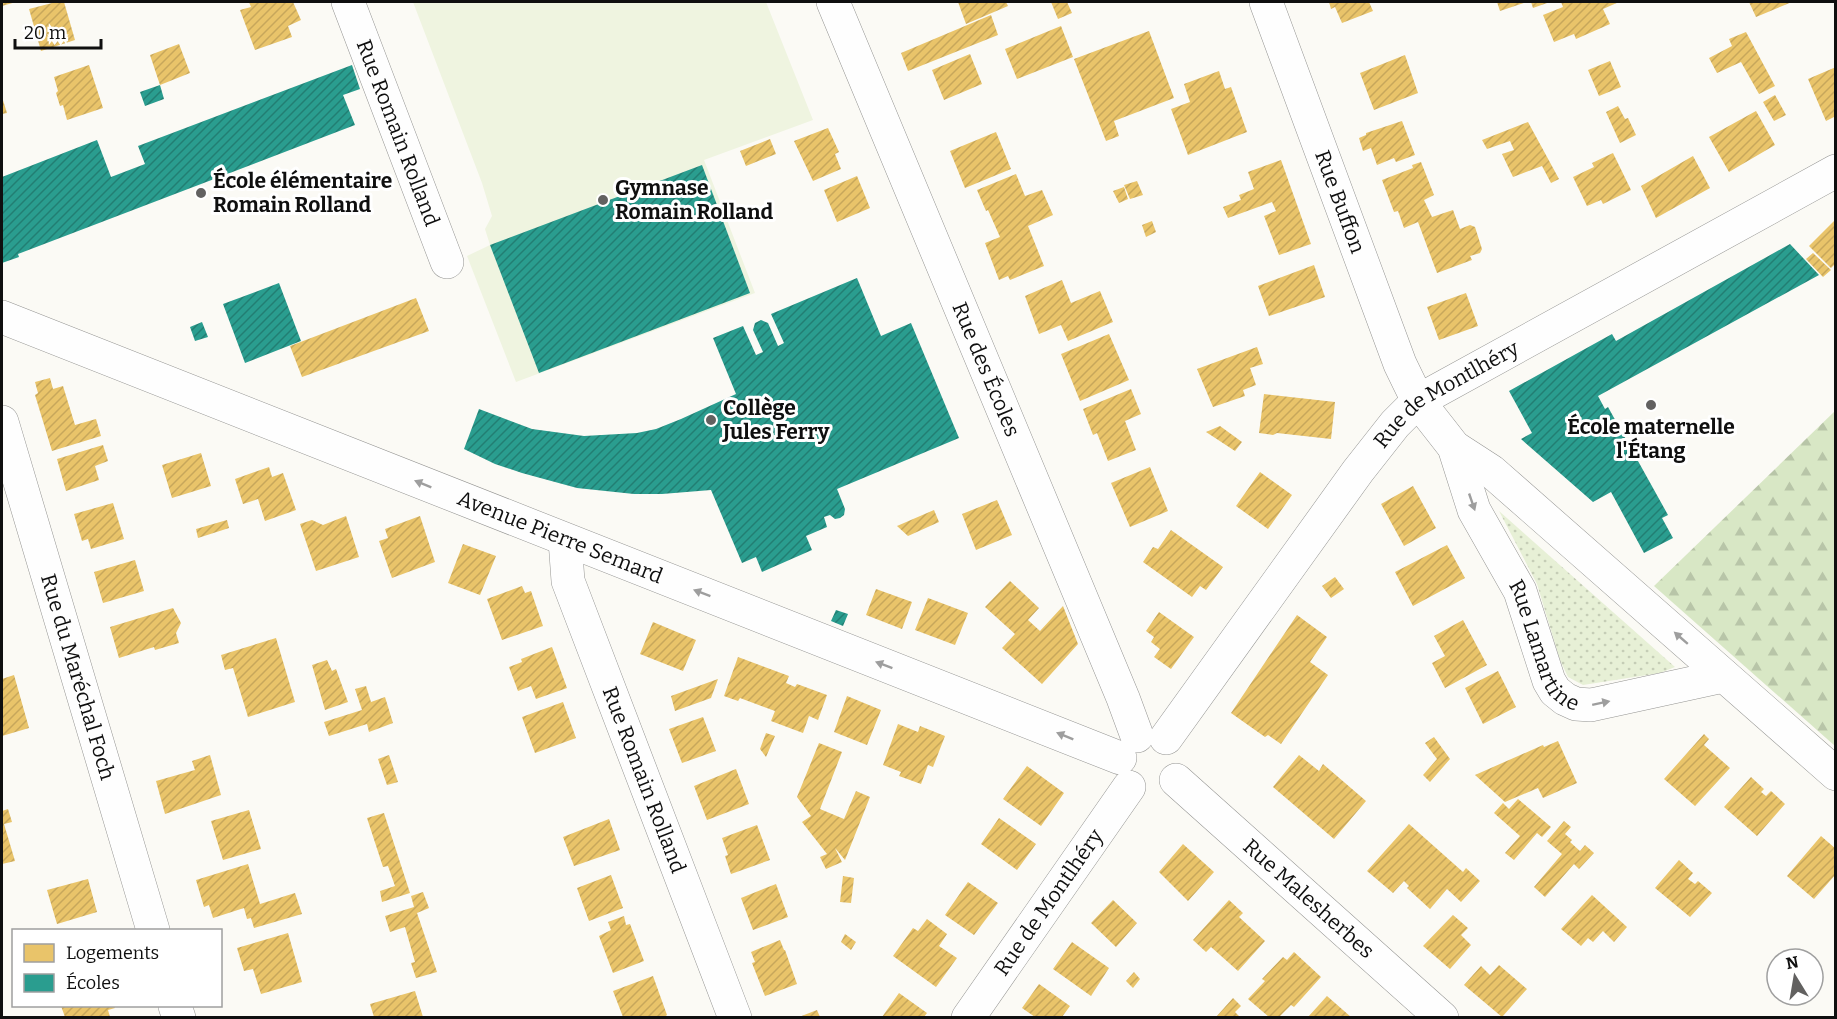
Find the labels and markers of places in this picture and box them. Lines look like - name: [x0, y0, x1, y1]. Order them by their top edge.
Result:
- place label: École élémentaire Romain Rolland: [213, 167, 392, 218]
- place label: Gymnase Romain Rolland: [615, 175, 773, 225]
- marker: École élémentaire Romain Rolland: [194, 186, 208, 200]
- marker: Gymnase Romain Rolland: [596, 193, 610, 207]
- place label: Collège Jules Ferry: [722, 395, 830, 445]
- marker: École maternelle l'Étang: [1644, 398, 1658, 412]
- marker: Collège Jules Ferry: [704, 413, 718, 427]
- place label: École maternelle l'Étang: [1567, 413, 1735, 464]

